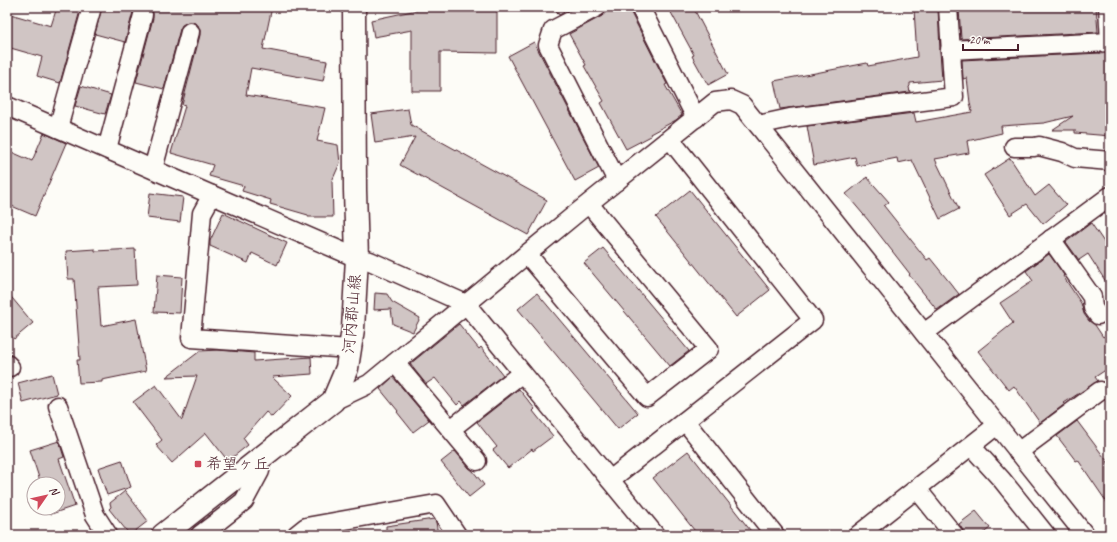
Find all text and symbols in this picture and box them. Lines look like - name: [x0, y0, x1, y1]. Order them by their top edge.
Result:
- scale bar: [963, 26, 1018, 52]
- text: 20 m: [969, 32, 991, 48]
- street label: 河内郡山線: [339, 273, 365, 355]
- place label: 希望ヶ丘: [206, 454, 270, 474]
- marker: 希望ヶ丘: [193, 459, 203, 469]
- north arrow: [26, 476, 66, 516]
- text: N: [47, 484, 63, 499]

